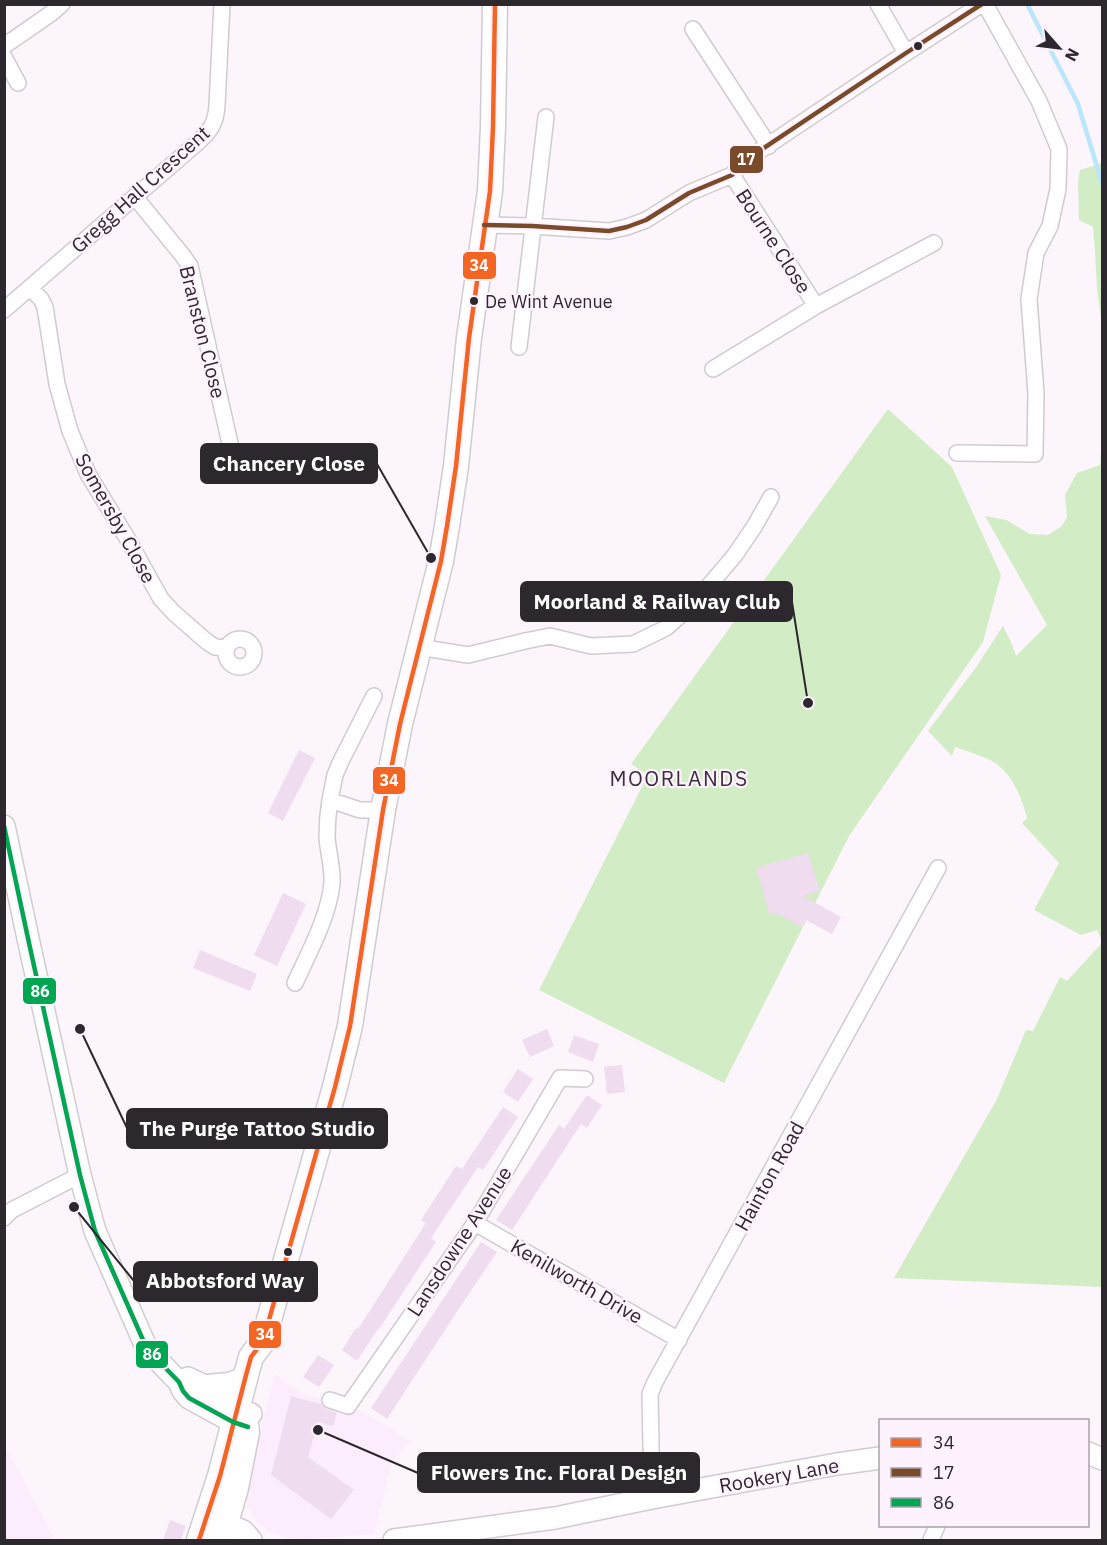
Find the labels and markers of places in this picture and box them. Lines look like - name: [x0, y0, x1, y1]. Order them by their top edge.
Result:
- unlabelled marker: [912, 40, 924, 52]
- place label: De Wint Avenue: [485, 290, 613, 313]
- marker: De Wint Avenue: [468, 295, 480, 307]
- callout: Chancery Close: [201, 444, 377, 483]
- callout: Moorland & Railway Club: [521, 582, 792, 621]
- callout: The Purge Tattoo Studio: [127, 1109, 387, 1148]
- unlabelled marker: [282, 1246, 294, 1258]
- callout: Abbotsford Way: [134, 1262, 317, 1301]
- callout: Flowers Inc. Floral Design: [418, 1453, 699, 1492]

